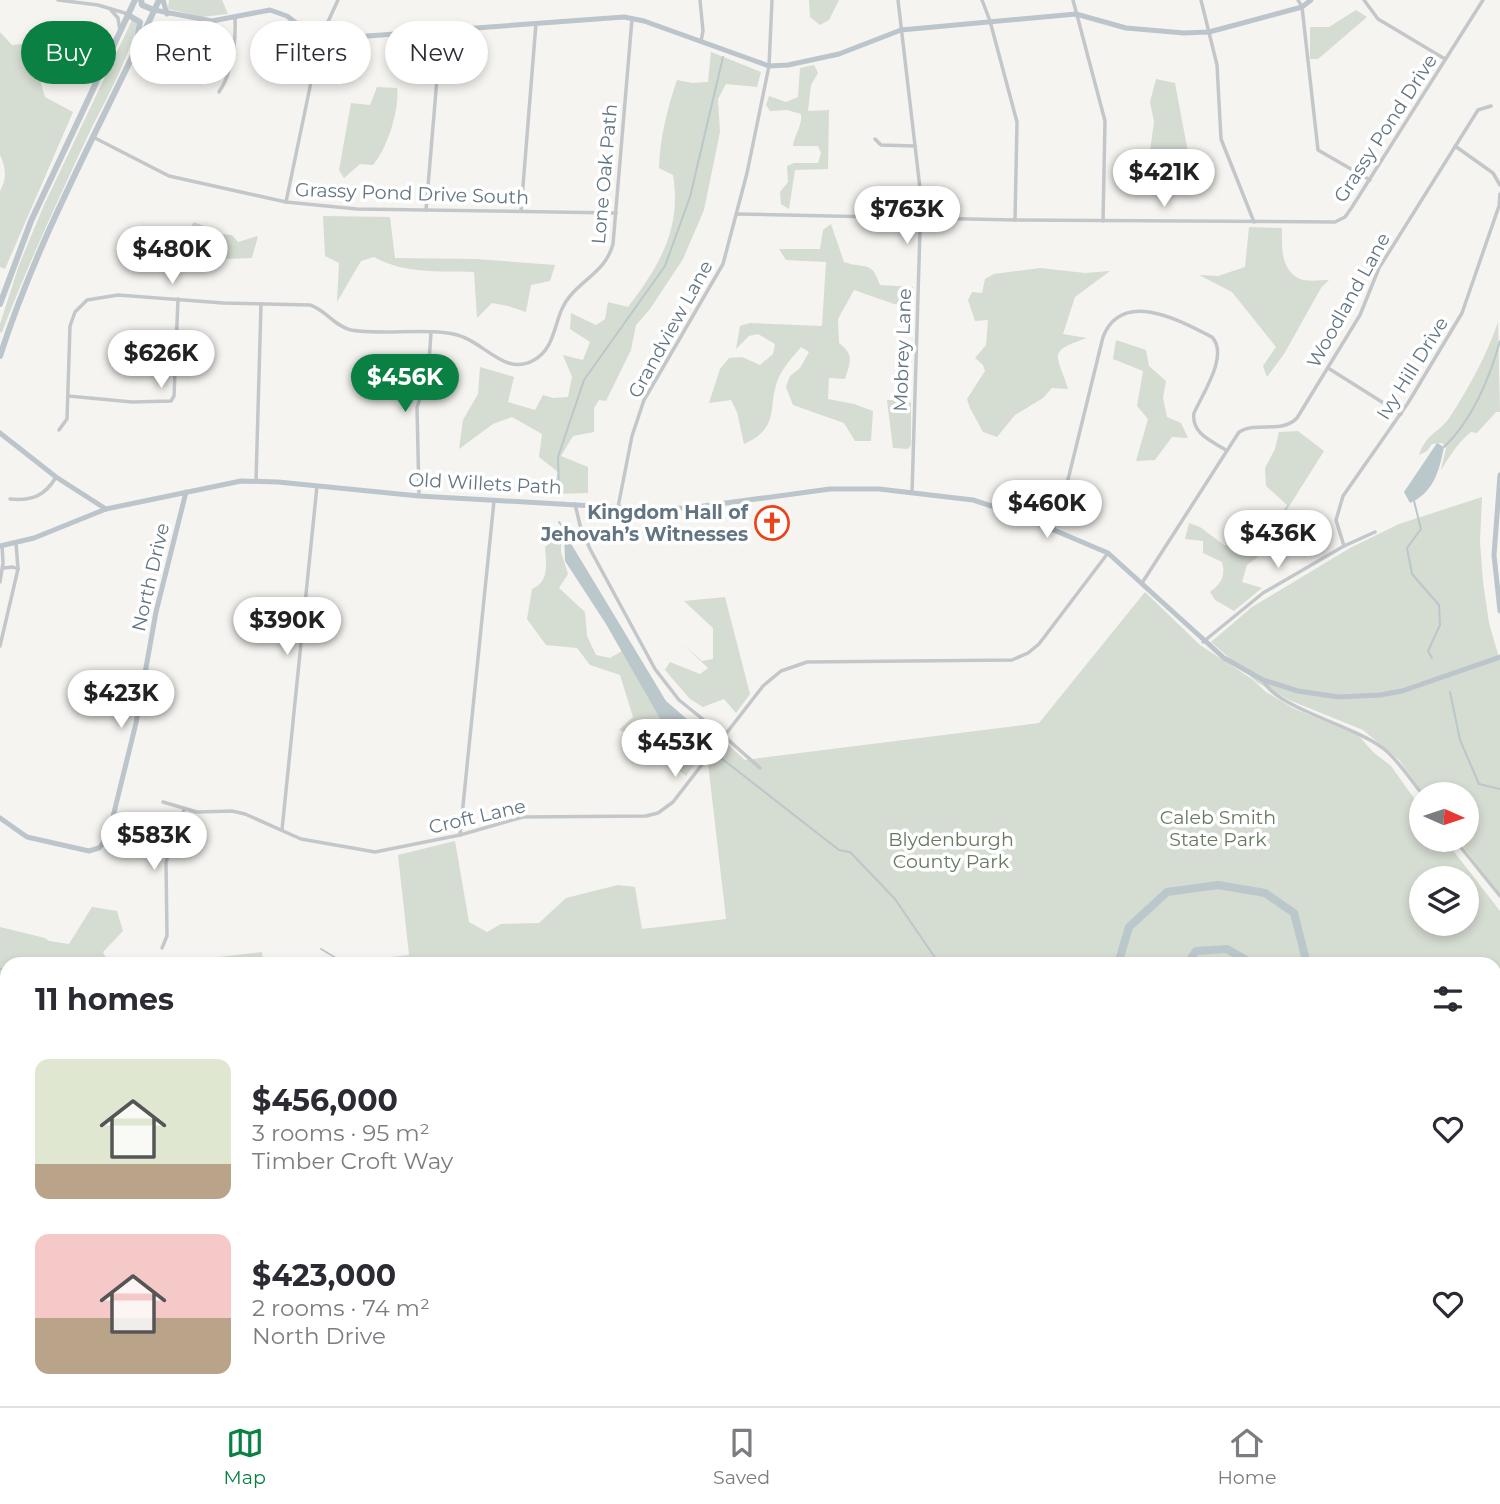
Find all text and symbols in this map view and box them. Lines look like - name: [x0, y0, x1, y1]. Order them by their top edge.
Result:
- chip: Buy: [21, 21, 116, 84]
- chip: Rent: [130, 21, 236, 84]
- chip: Filters: [250, 21, 371, 84]
- chip: New: [385, 21, 488, 84]
- street label: Grassy Pond Drive: [1329, 50, 1442, 207]
- street label: Lone Oak Path: [587, 103, 622, 245]
- pin: $421K: [1115, 150, 1213, 209]
- text: $421K: [1129, 158, 1199, 186]
- street label: Grassy Pond Drive South: [295, 178, 529, 209]
- pin: $763K: [858, 187, 956, 246]
- text: $763K: [870, 195, 944, 223]
- pin: $480K: [123, 226, 221, 286]
- street label: Woodland Lane: [1302, 229, 1395, 372]
- text: $480K: [133, 235, 211, 263]
- street label: Grandview Lane: [623, 257, 718, 402]
- street label: Mobrey Lane: [889, 288, 916, 412]
- street label: Ivy Hill Drive: [1372, 313, 1453, 424]
- pin: $626K: [112, 330, 210, 390]
- text: $626K: [124, 339, 198, 367]
- pin: $456K: [356, 354, 454, 414]
- text: $456K: [367, 363, 443, 391]
- street label: Old Willets Path: [408, 468, 562, 499]
- pin: $460K: [998, 480, 1096, 540]
- text: $460K: [1008, 489, 1086, 517]
- place label: Kingdom Hall of Jehovah’s Witnesses: [540, 501, 749, 546]
- church icon: Kingdom Hall of Jehovah’s Witnesses: [753, 504, 791, 542]
- pin: $436K: [1229, 510, 1327, 570]
- text: $436K: [1240, 519, 1316, 547]
- street label: North Drive: [127, 521, 174, 634]
- pin: $390K: [238, 598, 336, 657]
- text: $390K: [249, 606, 325, 634]
- pin: $423K: [72, 670, 170, 730]
- text: $423K: [84, 679, 158, 707]
- pin: $453K: [626, 720, 724, 779]
- text: $453K: [638, 728, 712, 756]
- north arrow: [1409, 782, 1479, 852]
- map controls: [1409, 782, 1479, 936]
- street label: Croft Lane: [426, 794, 528, 839]
- park label: Caleb Smith State Park: [1160, 806, 1276, 851]
- pin: $583K: [105, 812, 203, 872]
- text: $583K: [117, 821, 191, 849]
- park label: Blydenburgh County Park: [888, 828, 1014, 873]
- button: layers: [1409, 866, 1479, 936]
- icon: filters: [1429, 980, 1467, 1018]
- text: 11 homes: [35, 981, 174, 1018]
- text: $456,000: [252, 1082, 398, 1119]
- icon: home: [91, 1087, 175, 1171]
- icon: heart: [1429, 1110, 1467, 1148]
- text: 3 rooms · 95 m²: [252, 1119, 430, 1147]
- text: Timber Croft Way: [252, 1147, 453, 1175]
- text: $423,000: [252, 1257, 396, 1294]
- icon: home: [91, 1262, 175, 1346]
- icon: heart: [1429, 1285, 1467, 1323]
- text: 2 rooms · 74 m²: [252, 1294, 430, 1322]
- text: North Drive: [252, 1322, 386, 1350]
- tab: Map: [224, 1424, 266, 1489]
- tab: Saved: [713, 1424, 770, 1489]
- tab: Home: [1217, 1424, 1276, 1489]

